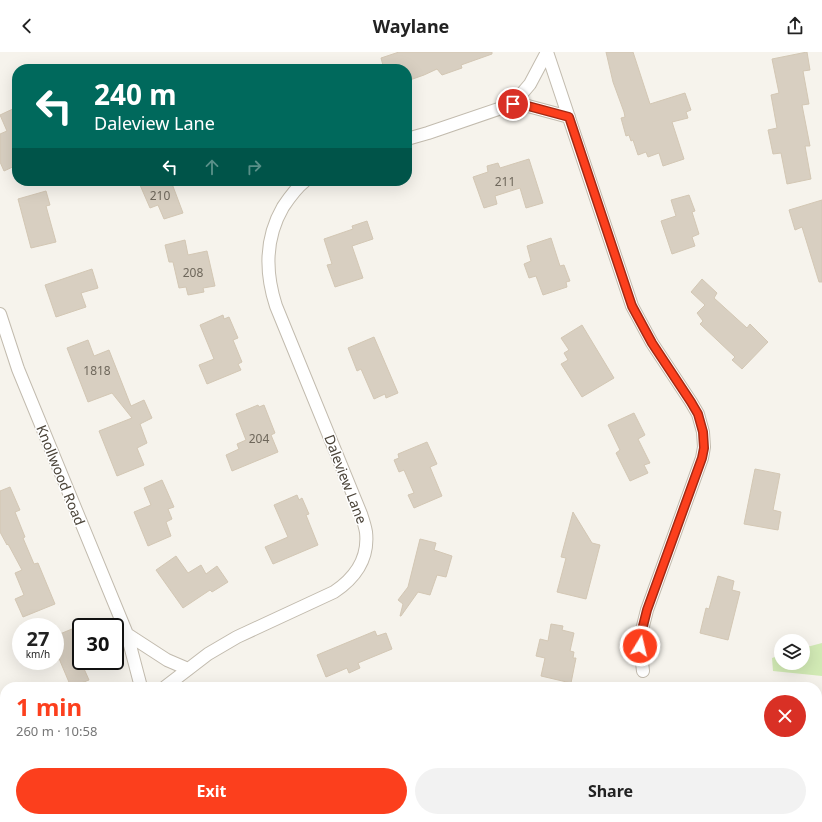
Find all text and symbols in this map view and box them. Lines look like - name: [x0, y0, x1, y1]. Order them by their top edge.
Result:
- text: Waylane: [373, 14, 449, 38]
- icon: back: [16, 15, 38, 37]
- icon: share: [784, 15, 806, 37]
- text: 240 m: [94, 75, 177, 113]
- icon: left: [28, 80, 80, 132]
- pin: [496, 87, 530, 121]
- icon: arrive: [502, 93, 524, 115]
- text: Daleview Lane: [94, 111, 215, 135]
- icon: left: [159, 156, 181, 178]
- icon: ahead: [201, 156, 223, 178]
- icon: right: [243, 156, 265, 178]
- house number: 211: [495, 173, 515, 190]
- house number: 210: [150, 187, 170, 204]
- house number: 208: [183, 264, 203, 281]
- house number: 1818: [83, 362, 111, 379]
- street label: Knollwood Road: [32, 422, 90, 528]
- house number: 204: [249, 430, 269, 447]
- street label: Daleview Lane: [320, 432, 372, 526]
- speed limit sign: 30: [72, 618, 124, 670]
- text: 27: [27, 625, 49, 652]
- position arrow: [619, 625, 661, 667]
- map controls: [774, 634, 810, 670]
- button: layers: [774, 634, 810, 670]
- text: km/h: [26, 647, 50, 661]
- text: 1 min: [16, 690, 82, 723]
- button: close: [764, 695, 806, 737]
- text: 260 m · 10:58: [16, 722, 97, 740]
- button: Exit: [16, 768, 407, 814]
- button: Share: [415, 768, 806, 814]

